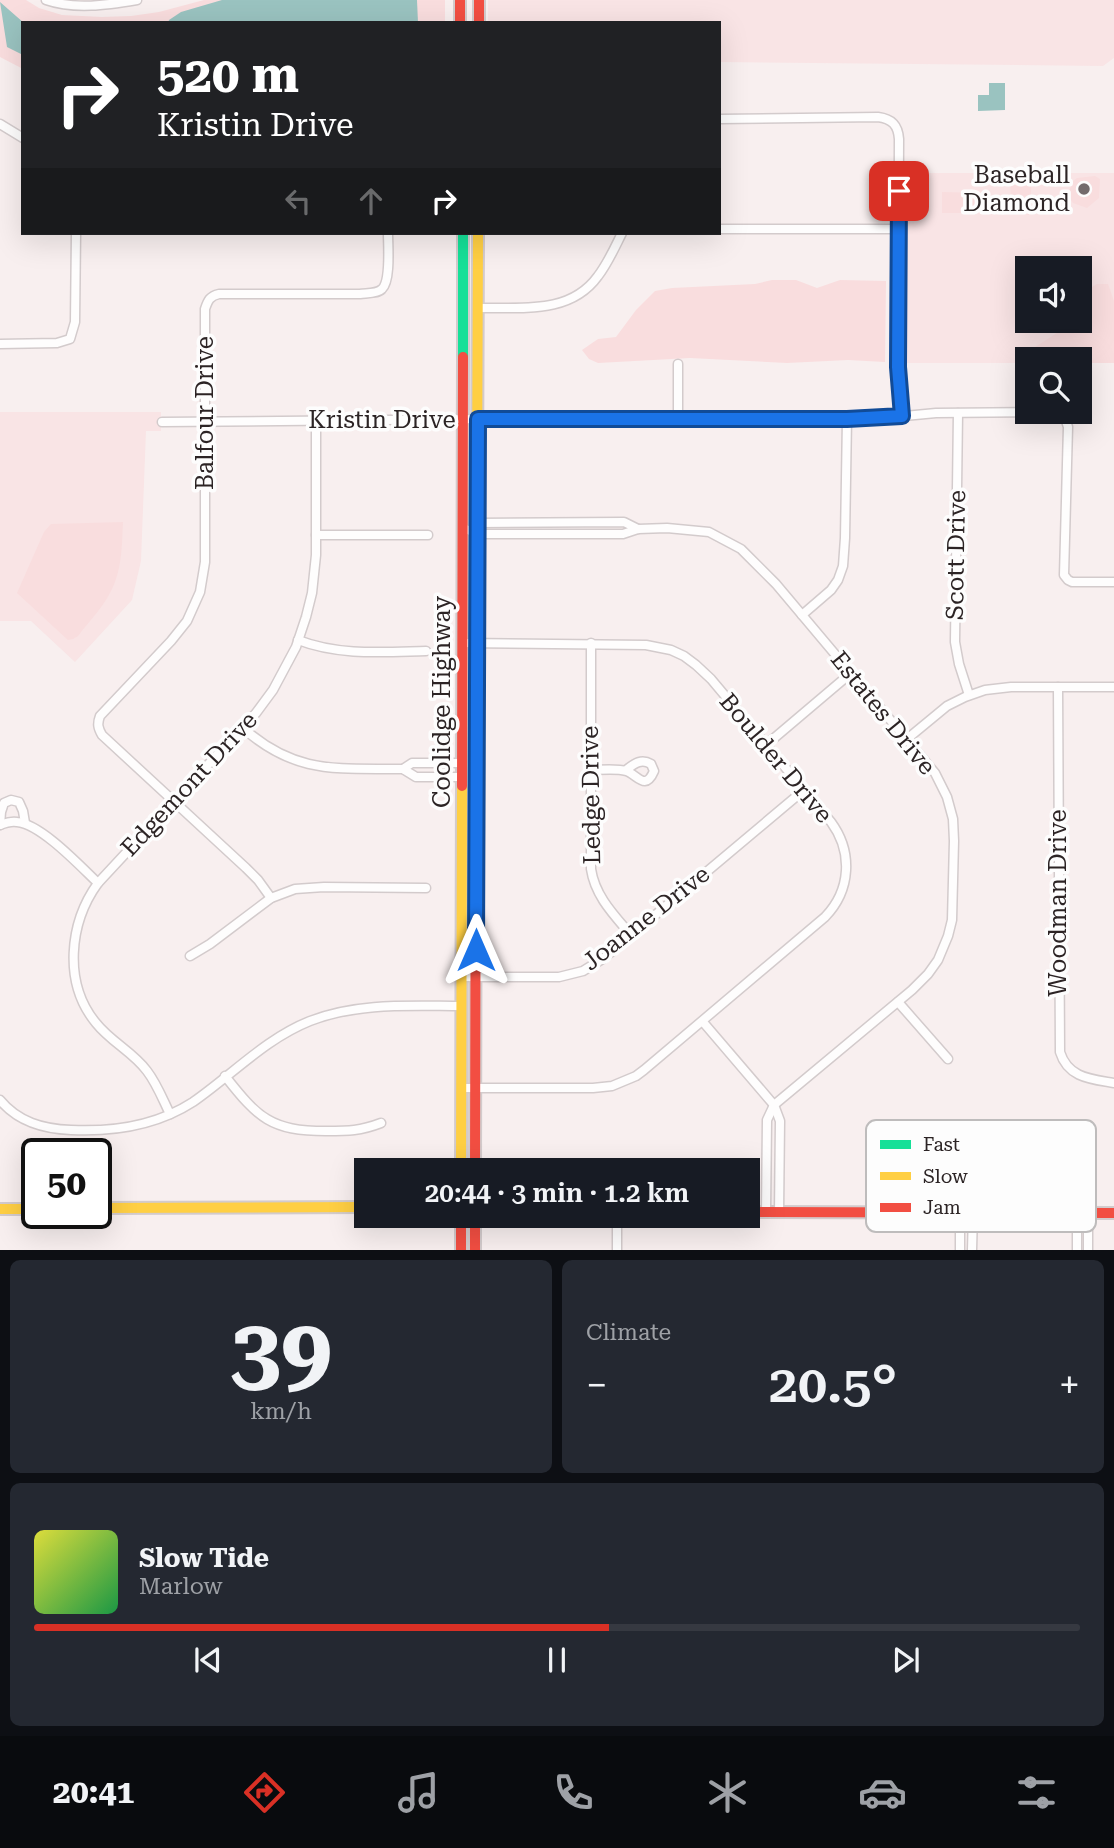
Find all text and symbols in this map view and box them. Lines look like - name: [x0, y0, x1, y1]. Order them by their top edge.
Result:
- text: 520 m: [157, 47, 299, 104]
- icon: right: [42, 49, 133, 140]
- text: Kristin Drive: [157, 106, 353, 144]
- pin: [869, 161, 929, 221]
- place label: Baseball Diamond: [963, 161, 1070, 217]
- icon: arrive: [880, 172, 918, 210]
- marker: Baseball Diamond: [1076, 181, 1092, 197]
- icon: left: [279, 182, 317, 220]
- icon: ahead: [352, 182, 390, 220]
- icon: right: [425, 182, 463, 220]
- map controls: [1015, 256, 1092, 424]
- button: sound: [1015, 256, 1092, 333]
- street label: Balfour Drive: [191, 336, 219, 490]
- button: search: [1015, 347, 1092, 424]
- street label: Kristin Drive: [308, 406, 456, 434]
- street label: Scott Drive: [941, 490, 971, 620]
- street label: Coolidge Highway: [428, 595, 456, 808]
- street label: Estates Drive: [825, 646, 941, 780]
- street label: Boulder Drive: [714, 688, 838, 828]
- street label: Edgemont Drive: [115, 706, 263, 862]
- street label: Ledge Drive: [576, 725, 606, 865]
- street label: Woodman Drive: [1044, 809, 1072, 997]
- street label: Joanne Drive: [577, 860, 715, 976]
- position arrow: [439, 913, 513, 987]
- legend: [866, 1120, 1096, 1232]
- text: Fast: [923, 1133, 960, 1156]
- speed limit sign: 50: [21, 1138, 112, 1229]
- text: Slow: [923, 1165, 968, 1188]
- text: 20:44 · 3 min · 1.2 km: [425, 1178, 689, 1208]
- text: Jam: [923, 1196, 961, 1219]
- text: 39: [230, 1299, 332, 1405]
- text: Climate: [586, 1319, 671, 1346]
- text: 20.5°: [769, 1354, 897, 1415]
- text: −: [586, 1363, 607, 1407]
- text: +: [1059, 1363, 1080, 1407]
- text: km/h: [250, 1398, 312, 1425]
- text: Slow Tide: [139, 1543, 269, 1573]
- text: Marlow: [139, 1573, 222, 1600]
- icon: previous: [189, 1641, 227, 1679]
- icon: pause: [538, 1641, 576, 1679]
- icon: next: [887, 1641, 925, 1679]
- icon: directions: [240, 1768, 289, 1817]
- icon: music: [394, 1768, 443, 1817]
- icon: phone: [549, 1768, 598, 1817]
- icon: climate: [703, 1768, 752, 1817]
- icon: car: [858, 1768, 907, 1817]
- icon: filters: [1012, 1768, 1061, 1817]
- text: 20:41: [53, 1773, 134, 1811]

